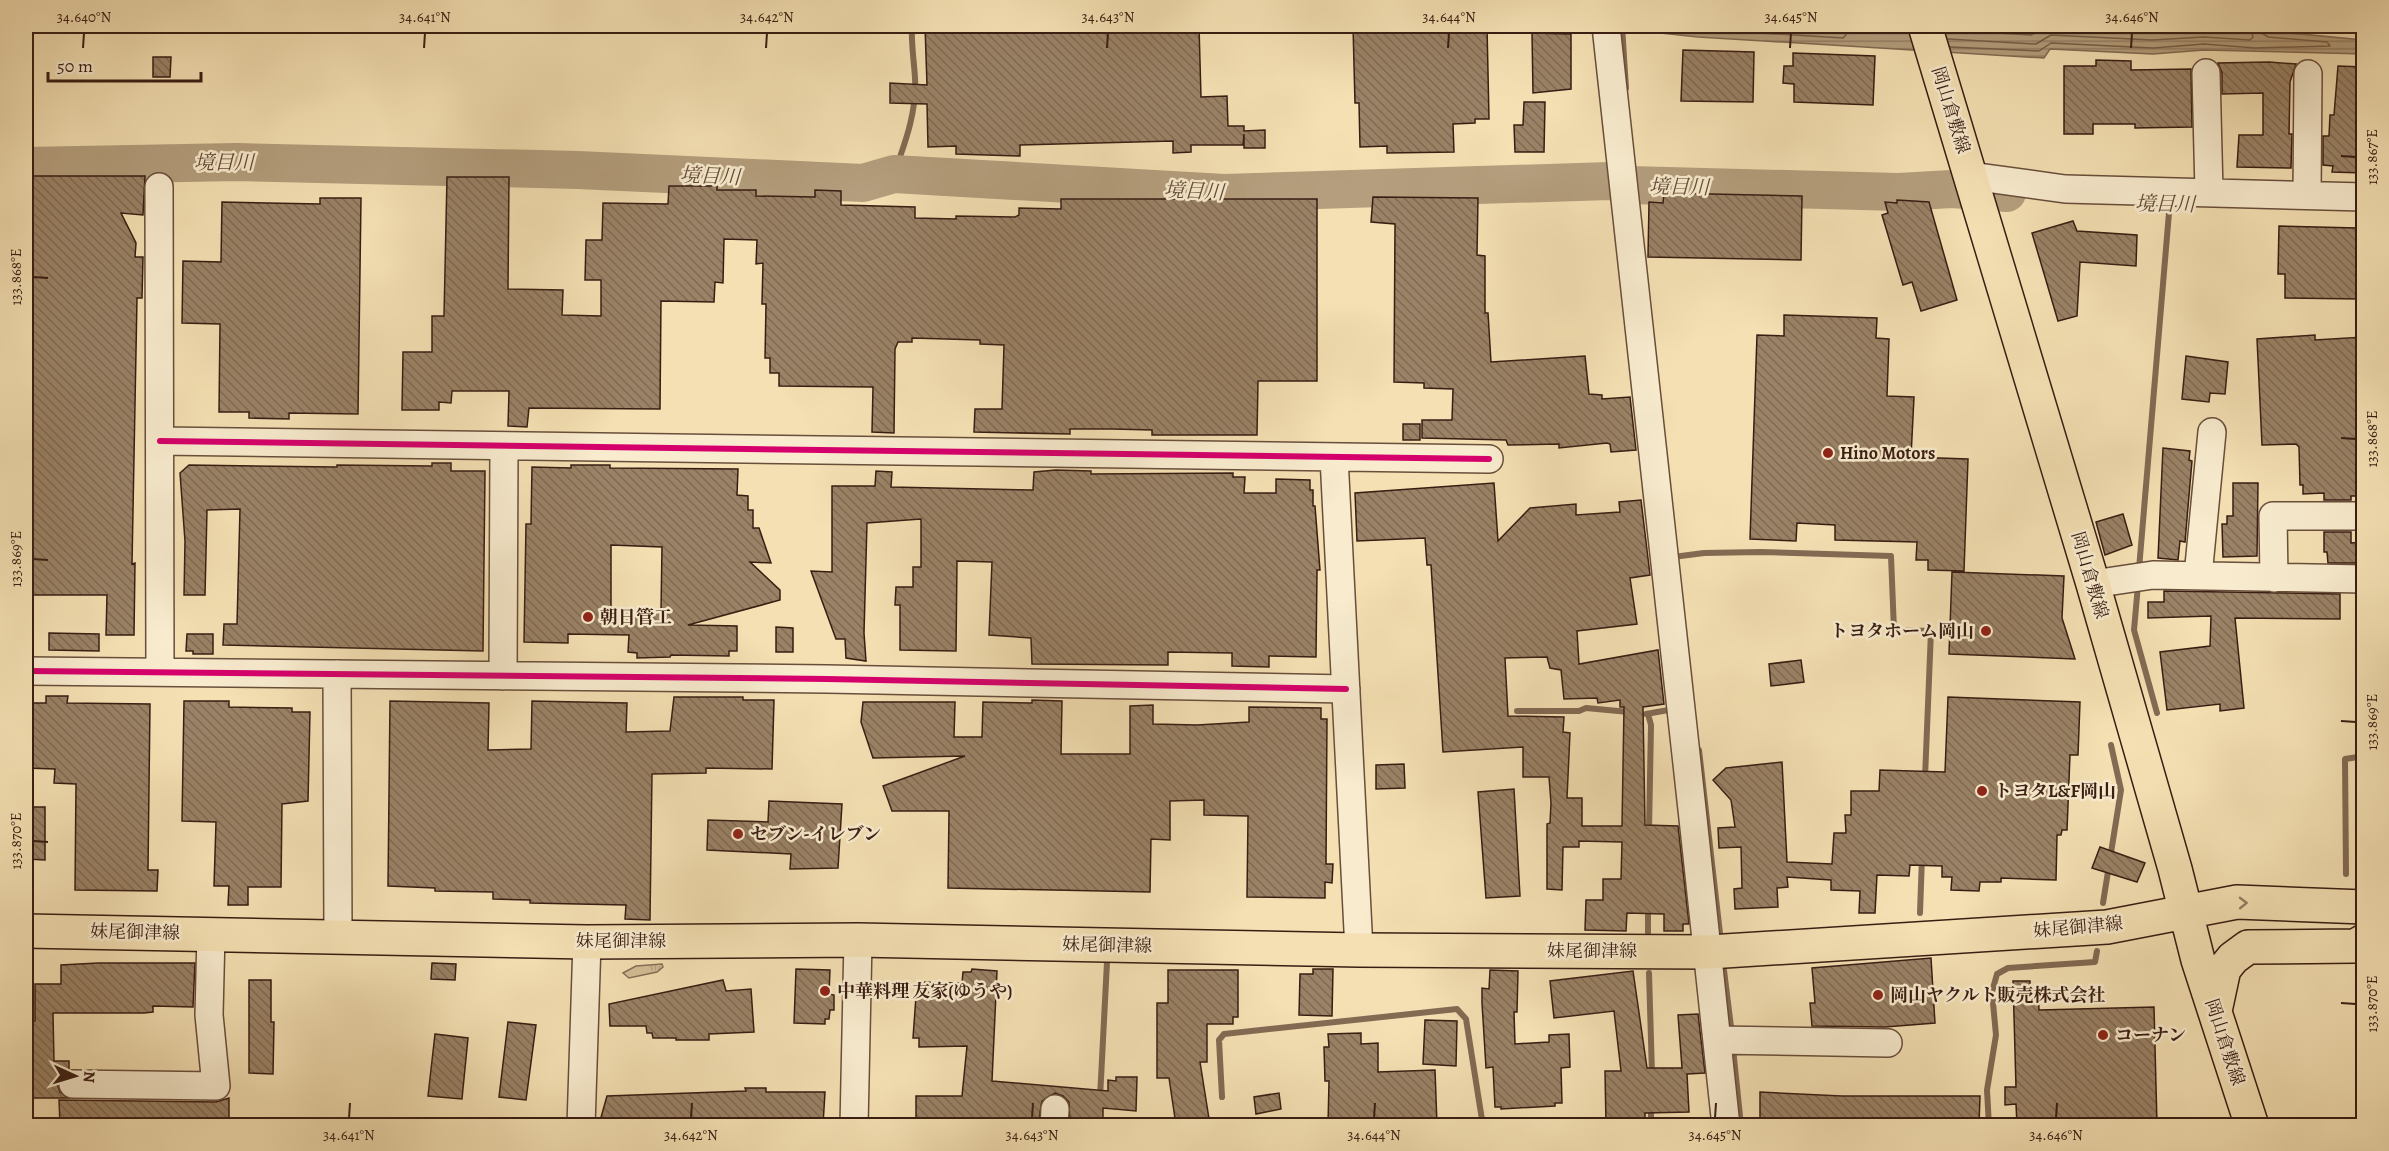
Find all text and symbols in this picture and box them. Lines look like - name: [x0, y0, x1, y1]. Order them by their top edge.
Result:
- text: 34.640°N: [57, 7, 112, 27]
- text: 34.641°N: [399, 7, 451, 27]
- text: 34.642°N: [740, 7, 794, 27]
- text: 34.643°N: [1082, 7, 1135, 27]
- text: 34.644°N: [1422, 7, 1476, 27]
- text: 34.645°N: [1764, 7, 1818, 27]
- text: 34.646°N: [2105, 7, 2159, 27]
- scale bar: [48, 45, 201, 83]
- text: 50 m: [57, 54, 93, 78]
- street label: 岡山倉敷線: [1926, 63, 1976, 157]
- text: 133.867°E: [2362, 129, 2382, 185]
- water label: 境目川: [194, 149, 256, 176]
- water label: 境目川: [679, 161, 743, 191]
- water label: 境目川: [1649, 173, 1711, 201]
- water label: 境目川: [1163, 176, 1227, 206]
- water label: 境目川: [2135, 190, 2197, 218]
- text: 133.868°E: [6, 248, 26, 306]
- text: 133.868°E: [2362, 410, 2382, 468]
- place label: Hino Motors: [1840, 441, 1935, 465]
- marker: Hino Motors: [1821, 446, 1835, 460]
- street label: 岡山倉敷線: [2066, 528, 2114, 622]
- text: 133.869°E: [6, 531, 26, 587]
- place label: 朝日管工: [600, 605, 672, 629]
- marker: 朝日管工: [581, 610, 595, 624]
- place label: トヨタホーム岡山: [1830, 619, 1974, 643]
- marker: トヨタホーム岡山: [1979, 624, 1993, 638]
- text: 133.869°E: [2362, 694, 2382, 750]
- place label: トヨタL&F岡山: [1994, 779, 2116, 803]
- marker: トヨタL&F岡山: [1975, 784, 1989, 798]
- text: 133.870°E: [6, 812, 26, 870]
- place label: セブン-イレブン: [750, 822, 881, 846]
- marker: セブン-イレブン: [731, 827, 745, 841]
- one-way arrow: [2239, 897, 2248, 909]
- street label: 妹尾御津線: [2032, 911, 2124, 943]
- street label: 妹尾御津線: [90, 919, 180, 945]
- street label: 妹尾御津線: [576, 929, 666, 953]
- street label: 妹尾御津線: [1062, 932, 1152, 958]
- street label: 妹尾御津線: [1547, 939, 1637, 963]
- text: 133.870°E: [2362, 975, 2382, 1033]
- place label: 中華料理 友家(ゆうや): [837, 979, 1013, 1003]
- place label: 岡山ヤクルト販売株式会社: [1890, 983, 2105, 1007]
- marker: 中華料理 友家(ゆうや): [818, 984, 832, 998]
- marker: 岡山ヤクルト販売株式会社: [1871, 988, 1885, 1002]
- street label: 岡山倉敷線: [2200, 995, 2250, 1089]
- place label: コーナン: [2115, 1023, 2186, 1047]
- marker: コーナン: [2096, 1028, 2110, 1042]
- north arrow: [45, 1046, 105, 1106]
- text: N: [78, 1070, 100, 1084]
- text: 34.641°N: [323, 1125, 375, 1145]
- text: 34.642°N: [664, 1125, 718, 1145]
- text: 34.643°N: [1006, 1125, 1059, 1145]
- text: 34.644°N: [1347, 1125, 1401, 1145]
- text: 34.645°N: [1688, 1125, 1742, 1145]
- text: 34.646°N: [2029, 1125, 2083, 1145]

